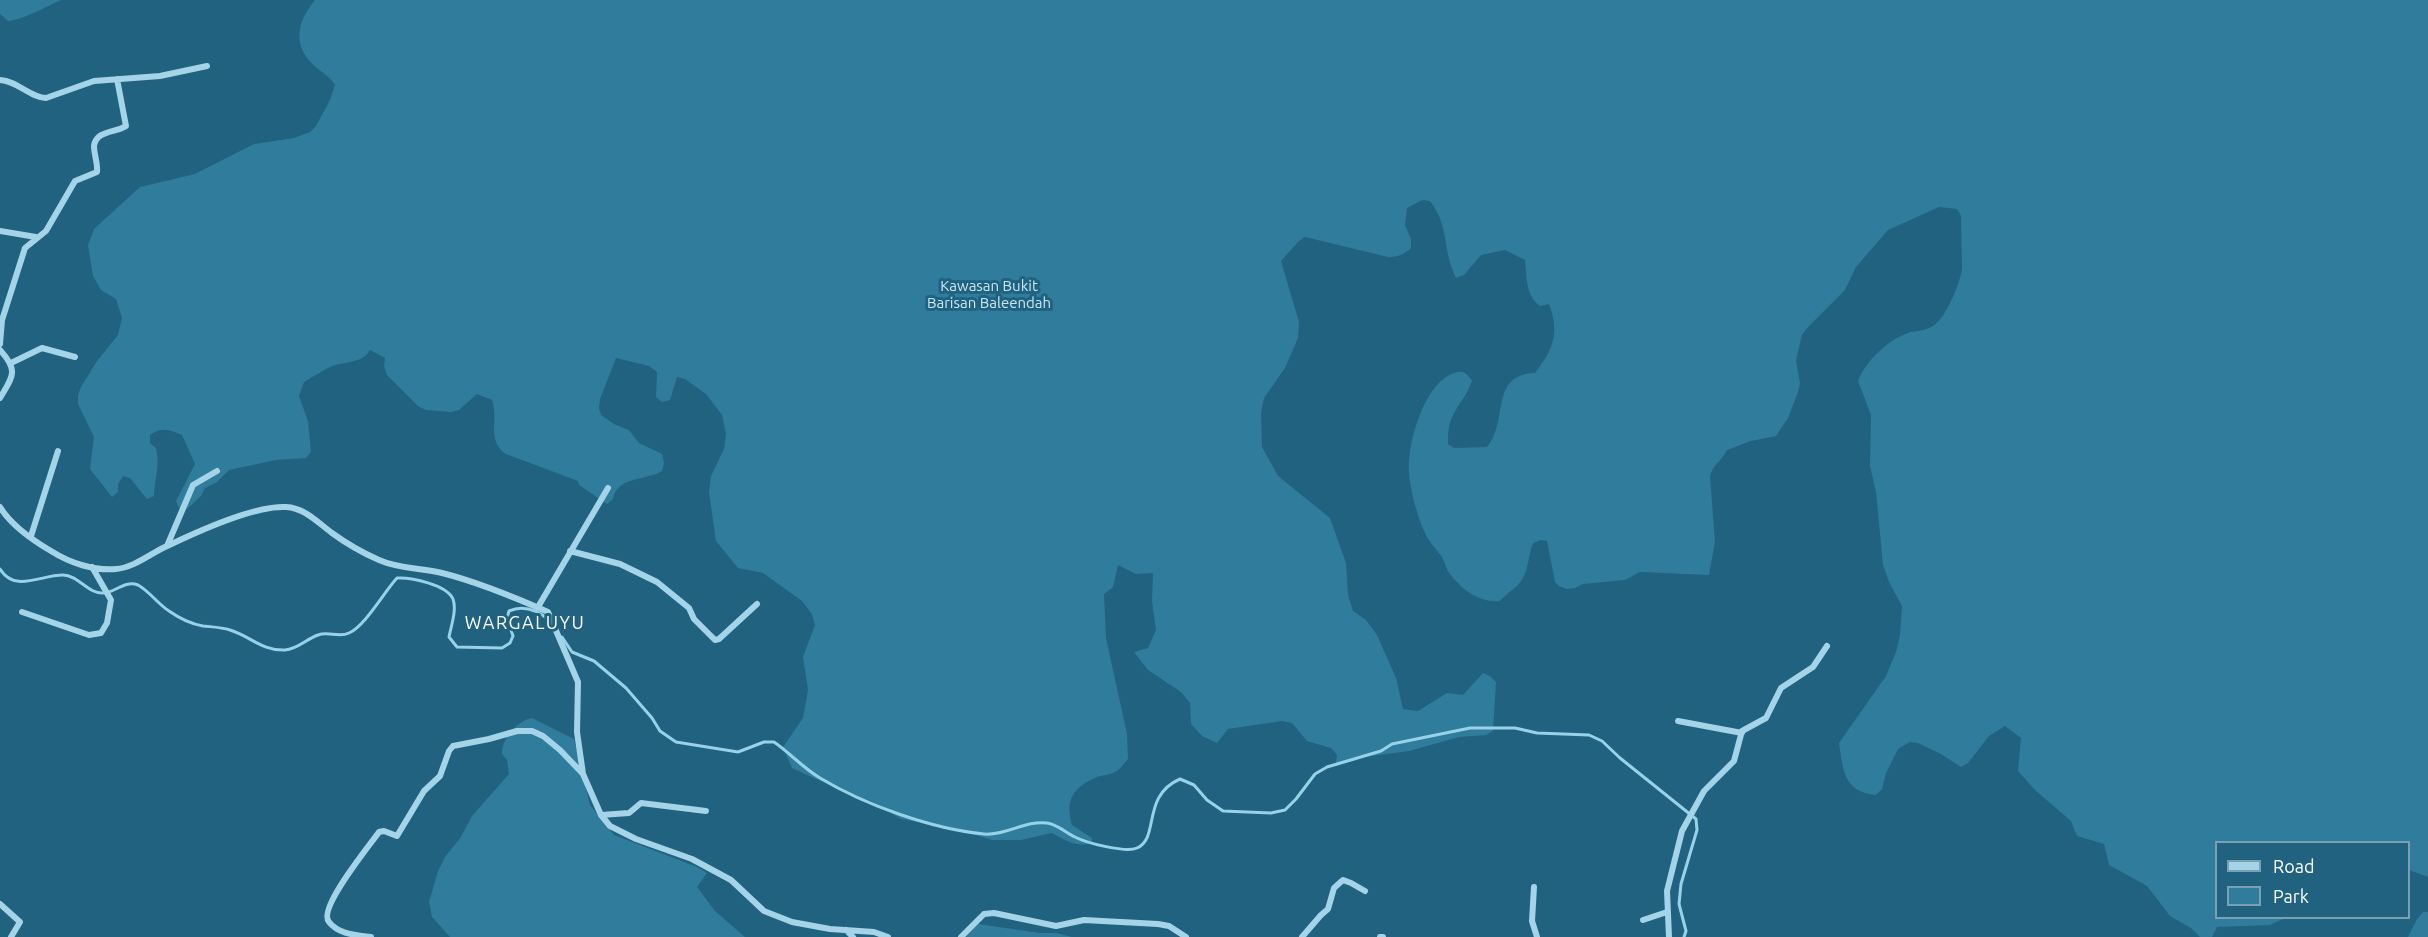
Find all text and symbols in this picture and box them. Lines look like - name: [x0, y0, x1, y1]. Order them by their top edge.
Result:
- park label: Kawasan Bukit Barisan Baleendah: [927, 277, 1051, 312]
- district label: WARGALUYU: [465, 612, 585, 634]
- legend: [2215, 841, 2410, 919]
- text: Road: [2273, 856, 2315, 876]
- text: Park: [2273, 886, 2309, 906]

